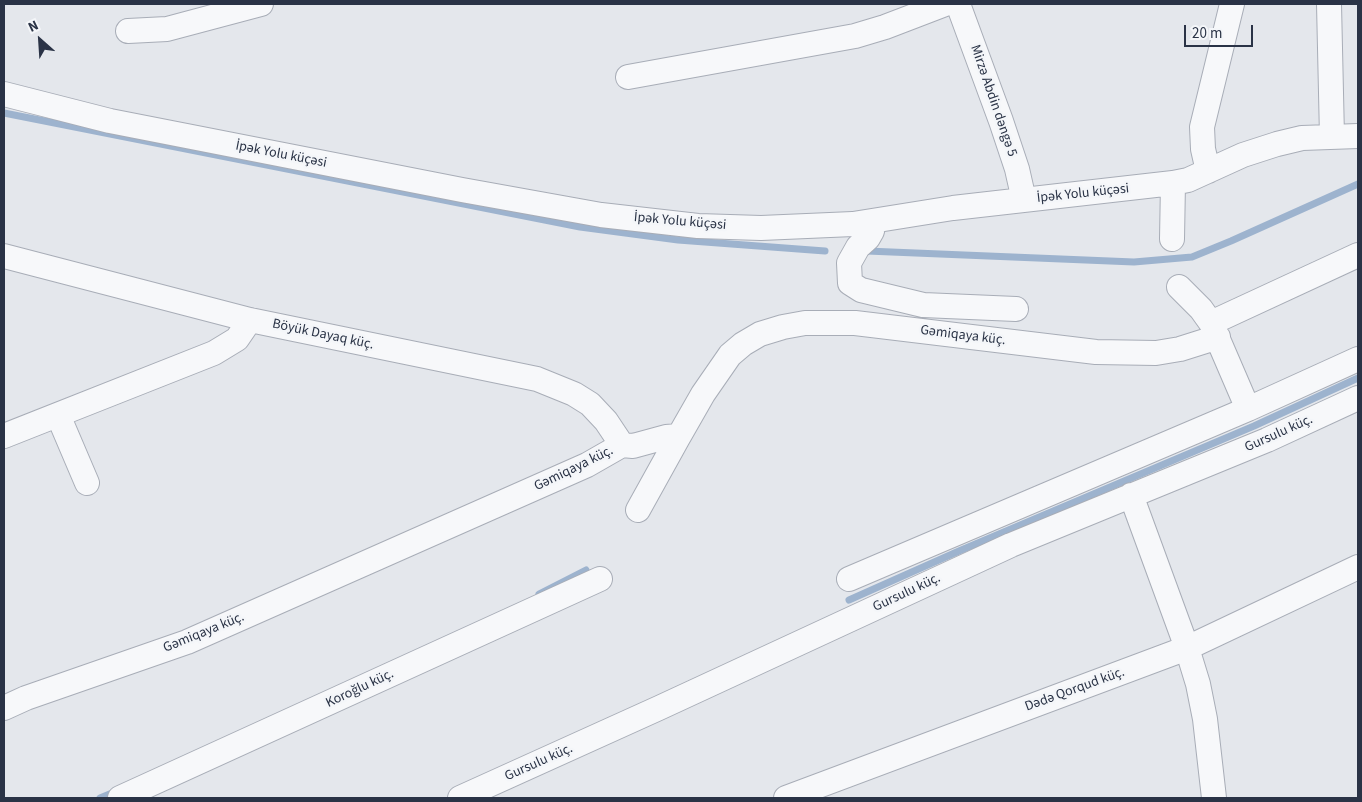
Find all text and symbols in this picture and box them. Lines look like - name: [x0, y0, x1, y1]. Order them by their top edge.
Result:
- north arrow: [15, 15, 65, 65]
- text: N: [25, 15, 42, 38]
- scale bar: [1187, 15, 1256, 47]
- text: 20 m: [1192, 23, 1222, 44]
- street label: Mirzə Abdin dəngə 5: [966, 43, 1020, 159]
- street label: İpək Yolu küçəsi: [234, 138, 328, 172]
- street label: İpək Yolu küçəsi: [1036, 181, 1130, 207]
- street label: İpək Yolu küçəsi: [633, 210, 727, 234]
- street label: Böyük Dayaq küç.: [271, 316, 375, 354]
- street label: Gəmiqaya küç.: [919, 322, 1007, 350]
- street label: Gursulu küç.: [1242, 412, 1316, 456]
- street label: Gəmiqaya küç.: [532, 443, 616, 495]
- street label: Gursulu küç.: [870, 570, 944, 616]
- street label: Gəmiqaya küç.: [161, 609, 247, 657]
- street label: Dədə Qorqud küç.: [1023, 664, 1127, 716]
- street label: Koroğlu küç.: [323, 666, 397, 712]
- street label: Gursulu küç.: [502, 741, 576, 785]

